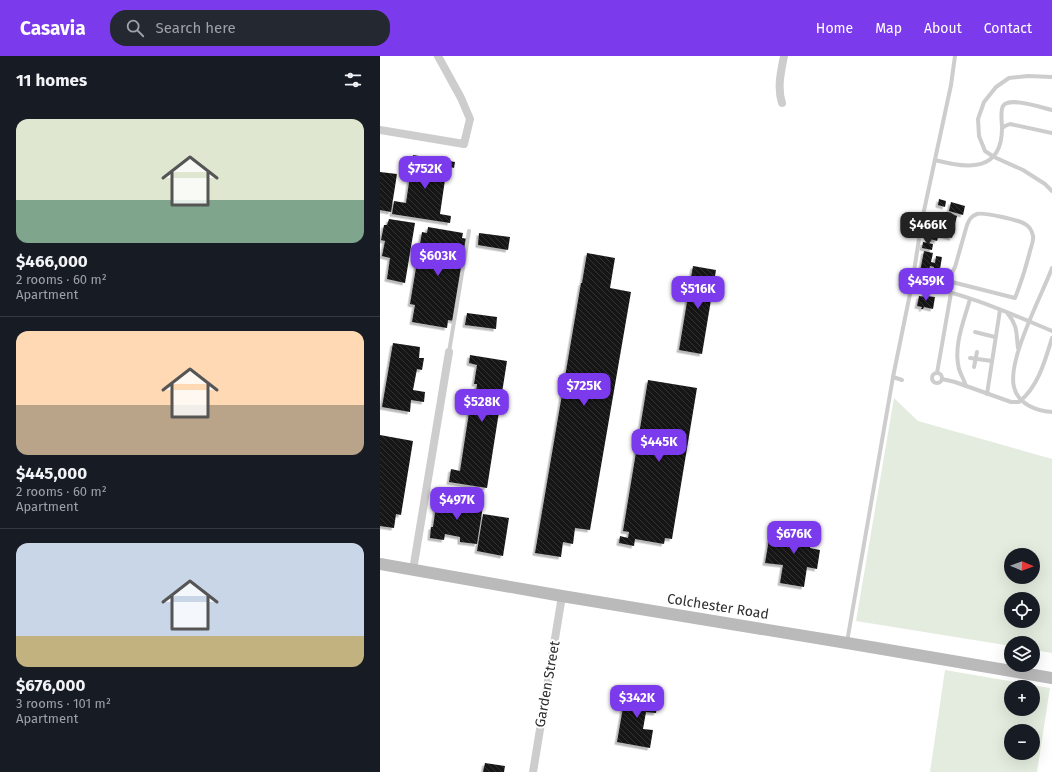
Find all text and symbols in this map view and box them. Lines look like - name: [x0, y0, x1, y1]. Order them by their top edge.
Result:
- search box: [110, 10, 390, 46]
- text: Casavia: [20, 17, 86, 40]
- icon: search: [124, 17, 146, 39]
- text: Search here: [156, 19, 236, 37]
- text: Home: [816, 20, 853, 37]
- text: Map: [875, 20, 902, 37]
- text: About: [924, 20, 962, 37]
- text: Contact: [984, 20, 1032, 37]
- icon: filters: [342, 69, 364, 91]
- text: 11 homes: [16, 70, 87, 91]
- icon: home: [154, 145, 226, 217]
- pin: $752K: [397, 156, 453, 190]
- text: $752K: [408, 161, 442, 176]
- pin: $466K: [900, 212, 956, 246]
- text: $466K: [909, 217, 947, 232]
- pin: $603K: [410, 243, 466, 277]
- text: $603K: [420, 248, 456, 263]
- text: $466,000: [16, 251, 88, 272]
- pin: $459K: [898, 268, 954, 302]
- text: 2 rooms · 60 m²: [16, 272, 107, 287]
- text: $459K: [908, 273, 944, 288]
- pin: $516K: [670, 276, 726, 310]
- text: $516K: [681, 281, 715, 296]
- text: Apartment: [16, 287, 78, 302]
- icon: home: [154, 357, 226, 429]
- pin: $725K: [556, 373, 612, 407]
- text: $725K: [567, 378, 601, 393]
- pin: $528K: [454, 389, 510, 423]
- text: $528K: [464, 394, 500, 409]
- pin: $445K: [631, 429, 687, 463]
- text: $445K: [641, 434, 677, 449]
- text: $445,000: [16, 463, 87, 484]
- text: 2 rooms · 60 m²: [16, 484, 107, 499]
- pin: $497K: [429, 487, 485, 521]
- text: $497K: [439, 492, 475, 507]
- text: Apartment: [16, 499, 78, 514]
- pin: $676K: [766, 521, 822, 555]
- text: $676K: [776, 526, 812, 541]
- north arrow: [1004, 548, 1040, 584]
- map controls: [1004, 548, 1040, 760]
- icon: home: [154, 569, 226, 641]
- street label: Colchester Road: [666, 590, 770, 623]
- button: locate: [1004, 592, 1040, 628]
- button: layers: [1004, 636, 1040, 672]
- street label: Garden Street: [532, 639, 564, 729]
- text: $676,000: [16, 675, 85, 696]
- button: +: [1004, 680, 1040, 716]
- pin: $342K: [609, 685, 665, 719]
- text: $342K: [619, 690, 655, 705]
- text: 3 rooms · 101 m²: [16, 696, 111, 711]
- text: Apartment: [16, 711, 78, 726]
- button: −: [1004, 724, 1040, 760]

